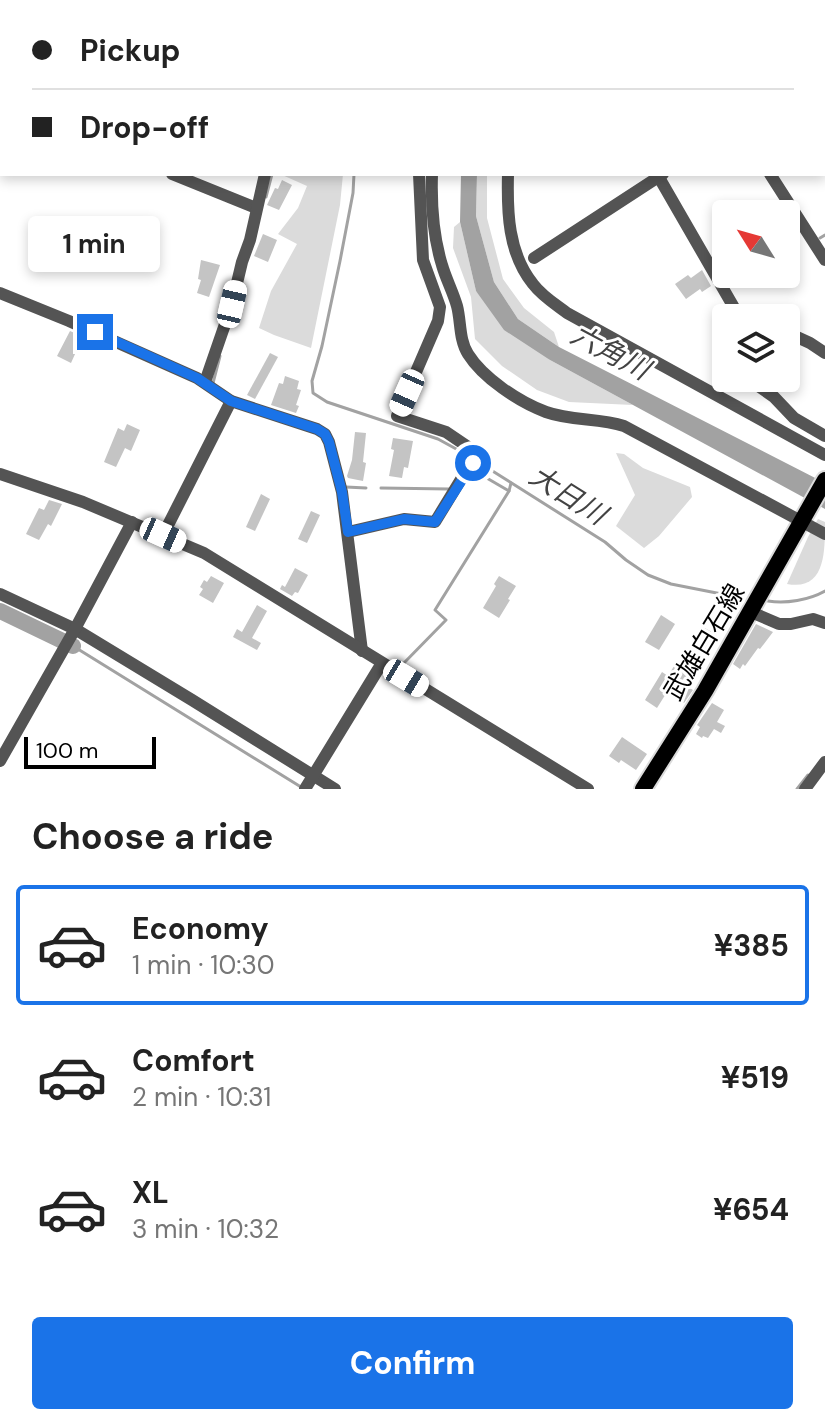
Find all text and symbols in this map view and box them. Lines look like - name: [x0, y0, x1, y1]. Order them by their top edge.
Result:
- text: Pickup: [80, 31, 180, 70]
- text: Drop-off: [80, 108, 209, 147]
- north arrow: [712, 200, 800, 288]
- map controls: [712, 200, 800, 392]
- callout: 1 min: [29, 216, 161, 272]
- text: 1 min: [62, 227, 126, 261]
- car: [215, 278, 249, 330]
- button: layers: [712, 304, 800, 392]
- route end: [77, 314, 113, 350]
- water label: 六角川: [564, 316, 658, 389]
- car: [386, 366, 428, 420]
- route start: [455, 445, 491, 481]
- water label: 大日川: [523, 457, 616, 535]
- car: [136, 514, 190, 556]
- street label: 武雄白石線: [656, 578, 752, 706]
- car: [379, 655, 433, 701]
- scale bar: [24, 733, 156, 769]
- text: 100 m: [36, 736, 98, 765]
- text: Choose a ride: [32, 813, 273, 860]
- icon: car: [36, 909, 108, 981]
- text: Economy: [132, 909, 269, 948]
- text: ¥385: [714, 926, 789, 965]
- text: 1 min · 10:30: [132, 948, 275, 982]
- icon: car: [36, 1041, 108, 1113]
- text: Comfort: [132, 1041, 255, 1080]
- text: ¥519: [721, 1058, 789, 1097]
- text: 2 min · 10:31: [132, 1080, 271, 1114]
- icon: car: [36, 1173, 108, 1245]
- text: XL: [132, 1173, 169, 1212]
- text: ¥654: [713, 1190, 789, 1229]
- text: 3 min · 10:32: [132, 1212, 279, 1246]
- button: Confirm: [32, 1317, 793, 1409]

